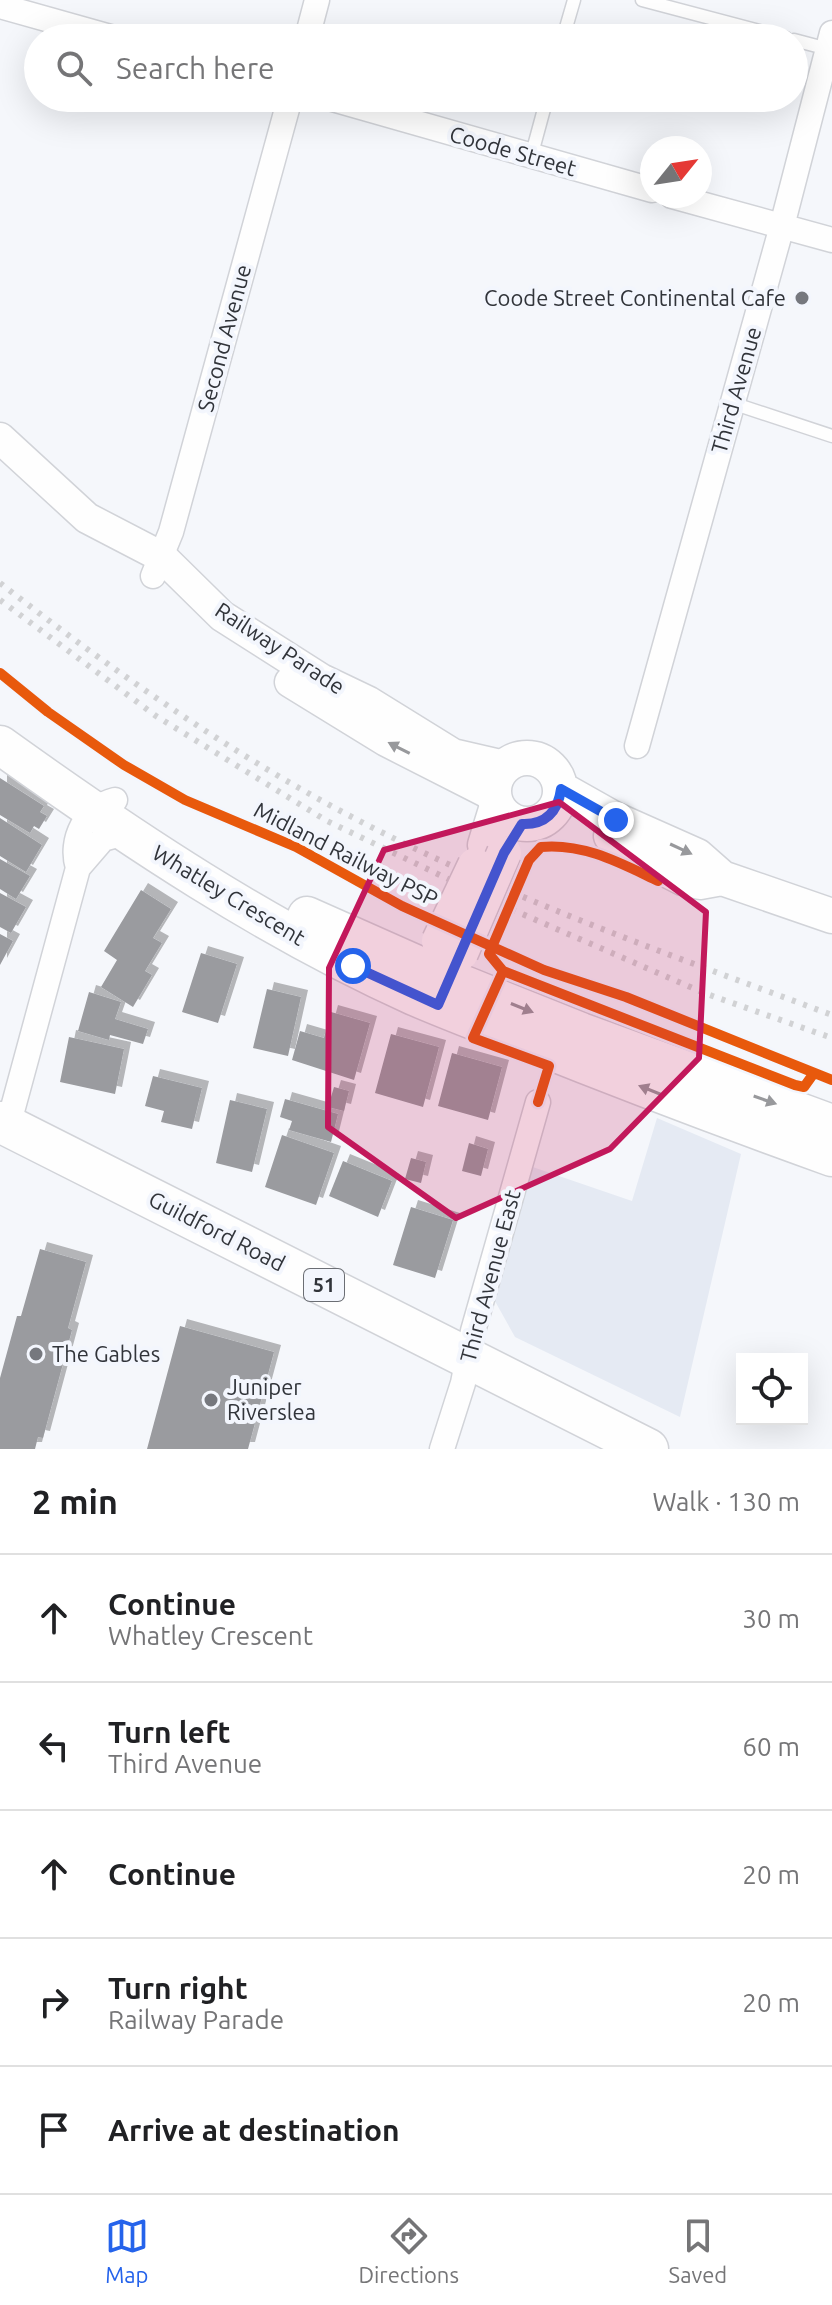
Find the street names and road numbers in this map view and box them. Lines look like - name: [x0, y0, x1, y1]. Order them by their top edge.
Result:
- street label: Coode Street: [447, 120, 580, 181]
- street label: Second Avenue: [192, 262, 255, 414]
- street label: Third Avenue: [706, 324, 766, 456]
- street label: Railway Parade: [211, 597, 350, 699]
- street label: Midland Railway PSP: [250, 796, 442, 911]
- street label: Whatley Crescent: [149, 839, 310, 950]
- street label: Guildford Road: [145, 1186, 289, 1276]
- street label: Third Avenue East: [454, 1187, 525, 1365]
- road number: 51: [304, 1269, 344, 1301]

